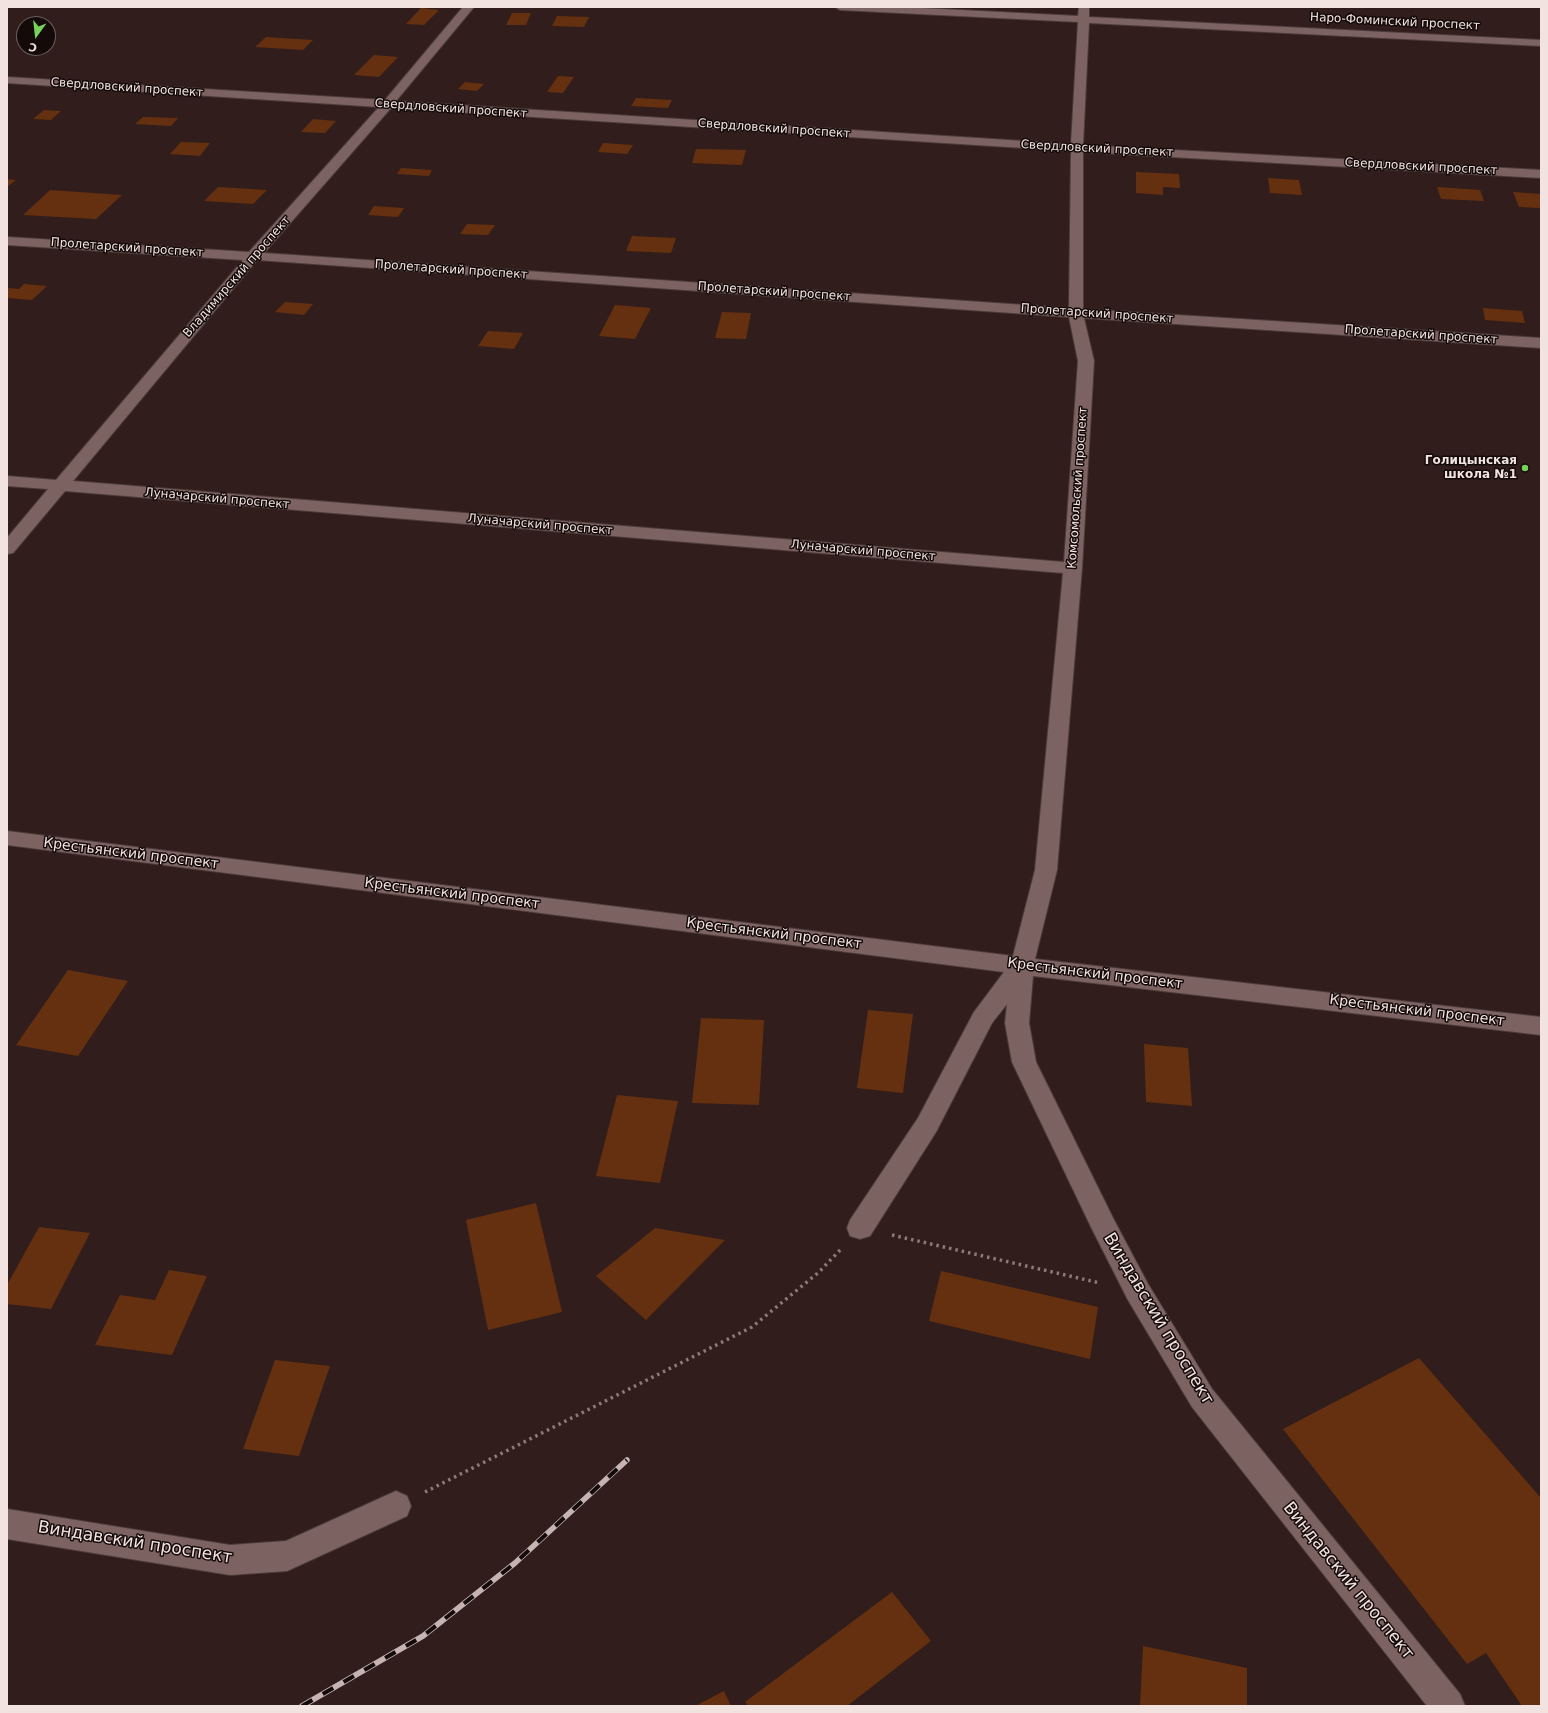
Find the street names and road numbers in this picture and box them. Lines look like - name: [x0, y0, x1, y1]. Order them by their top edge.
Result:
- street label: Наро-Фоминский проспект: [1310, 10, 1480, 34]
- street label: Свердловский проспект: [50, 75, 204, 101]
- street label: Свердловский проспект: [374, 96, 528, 122]
- street label: Свердловский проспект: [697, 116, 851, 142]
- street label: Свердловский проспект: [1020, 138, 1174, 160]
- street label: Свердловский проспект: [1344, 156, 1498, 178]
- street label: Владимирский проспект: [180, 213, 294, 341]
- street label: Пролетарский проспект: [50, 235, 204, 261]
- street label: Пролетарский проспект: [374, 257, 528, 283]
- street label: Пролетарский проспект: [697, 279, 851, 305]
- street label: Пролетарский проспект: [1020, 301, 1174, 327]
- street label: Пролетарский проспект: [1344, 322, 1498, 348]
- street label: Комсомольский проспект: [1065, 407, 1091, 569]
- street label: Луначарский проспект: [144, 485, 290, 513]
- street label: Луначарский проспект: [467, 511, 613, 539]
- street label: Луначарский проспект: [790, 537, 936, 565]
- street label: Крестьянский проспект: [42, 835, 220, 873]
- street label: Крестьянский проспект: [363, 875, 541, 913]
- street label: Крестьянский проспект: [685, 915, 863, 953]
- street label: Крестьянский проспект: [1006, 955, 1184, 993]
- street label: Крестьянский проспект: [1328, 992, 1506, 1030]
- street label: Виндавский проспект: [1099, 1230, 1217, 1408]
- street label: Виндавский проспект: [1278, 1498, 1418, 1664]
- street label: Виндавский проспект: [36, 1518, 234, 1568]

